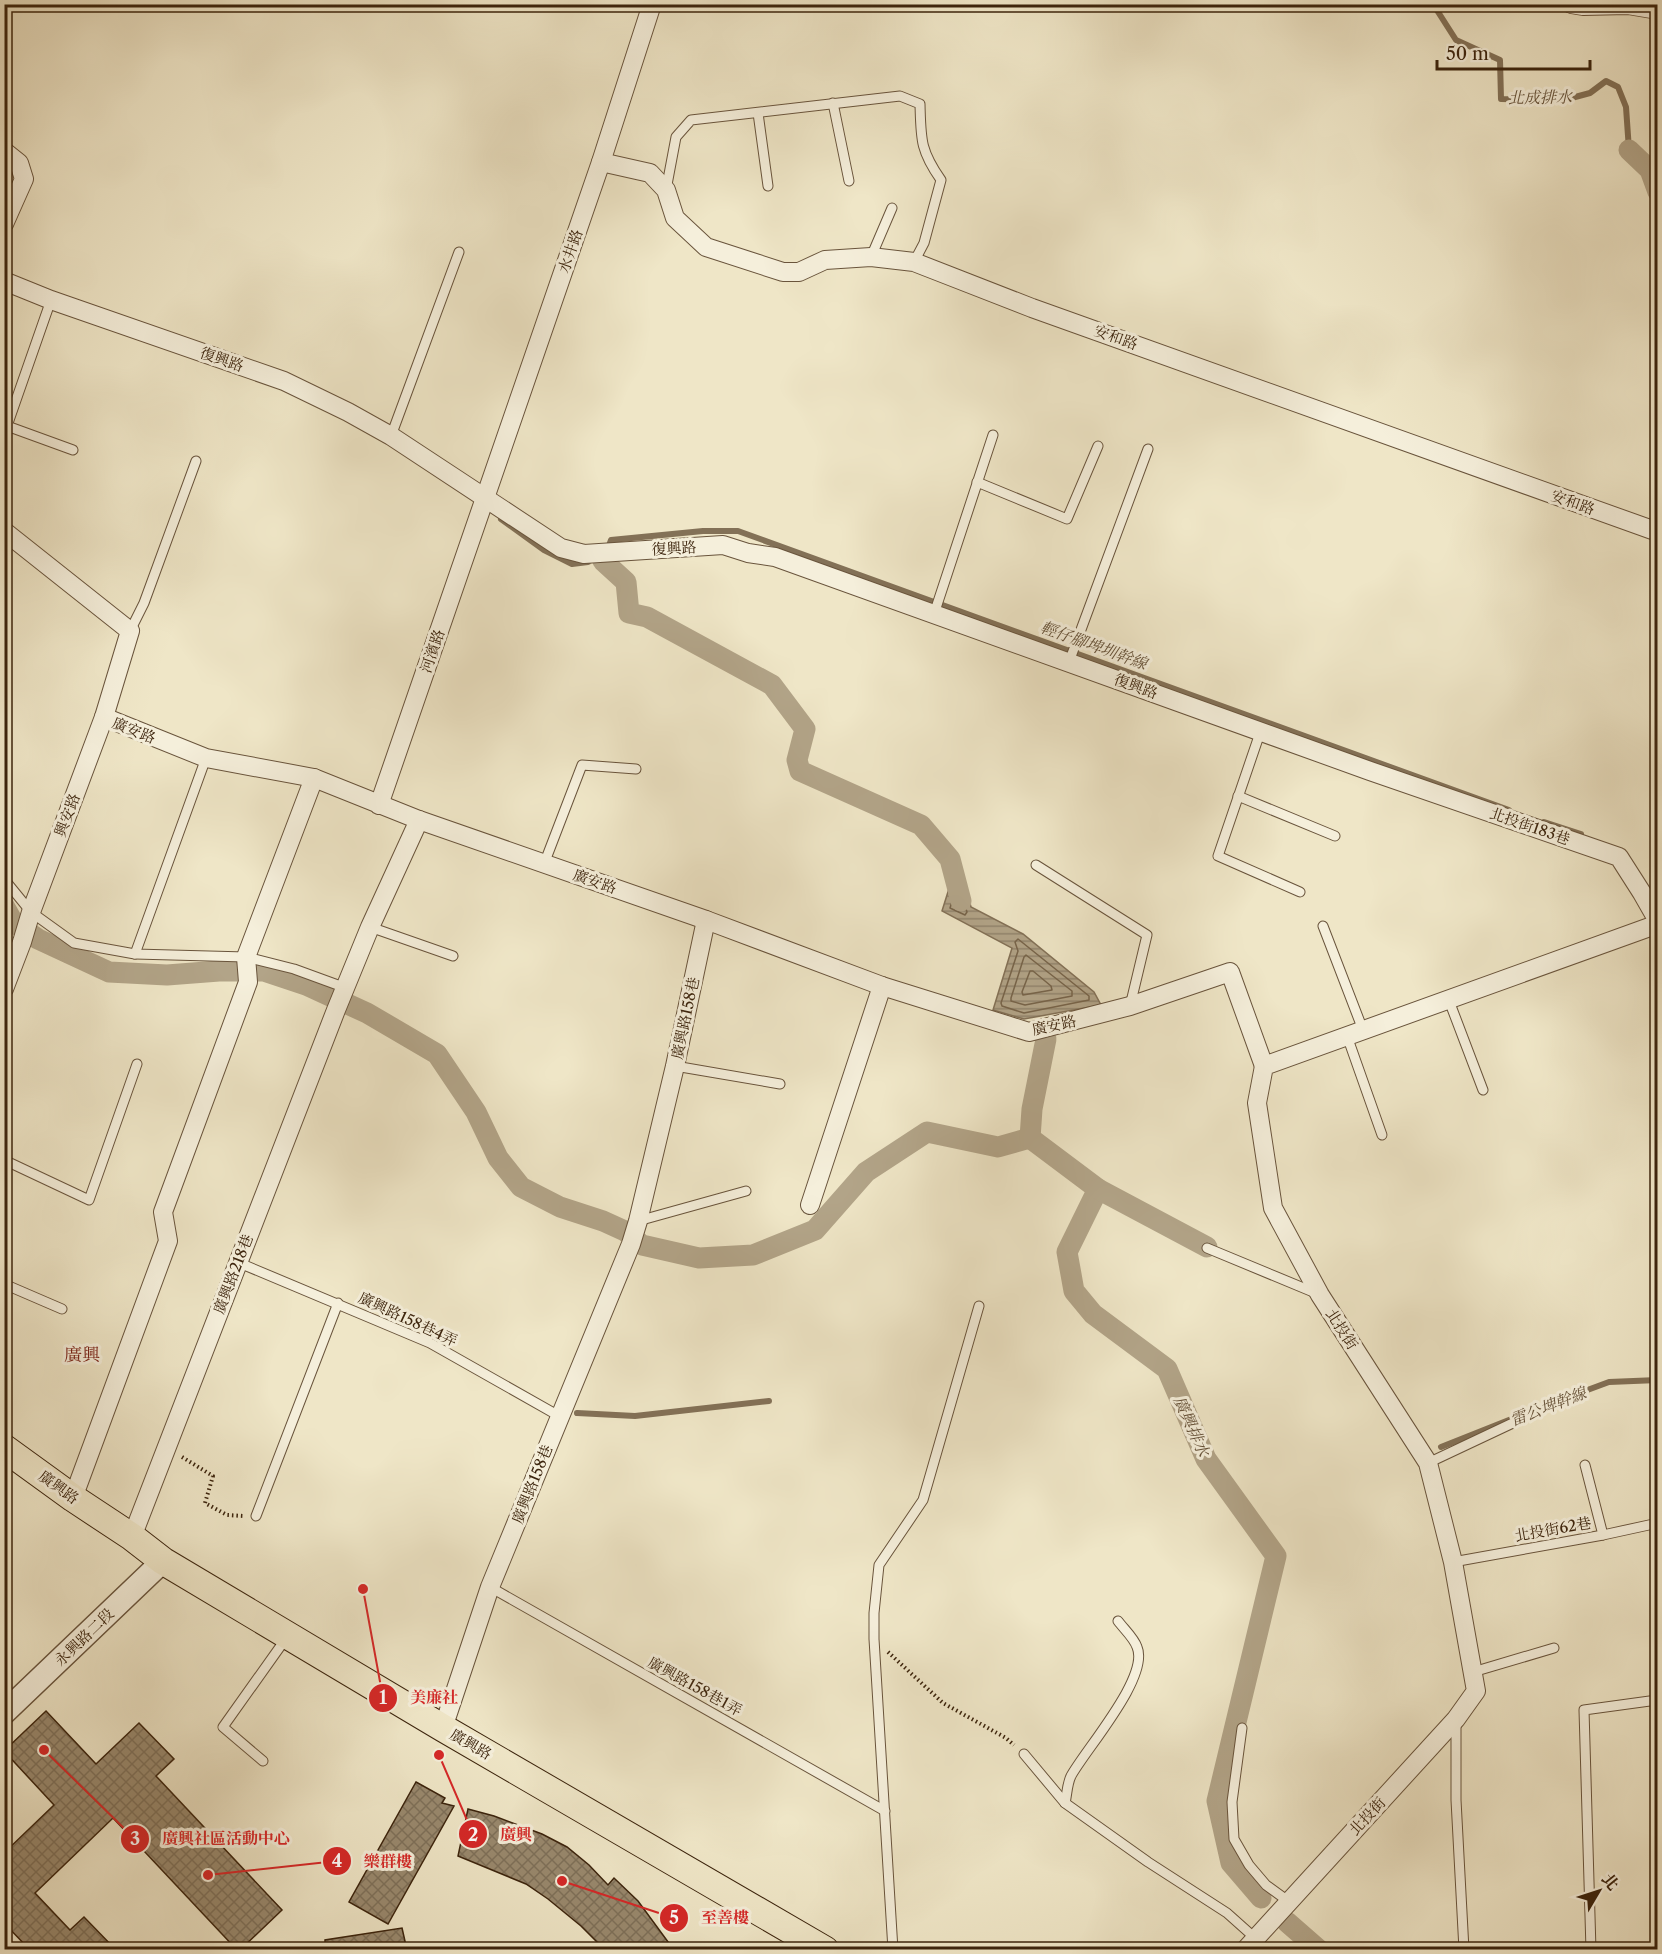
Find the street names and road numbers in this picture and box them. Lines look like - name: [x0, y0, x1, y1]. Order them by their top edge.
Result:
- street label: 水井路: [554, 227, 586, 275]
- street label: 安和路: [1092, 320, 1140, 354]
- street label: 復興路: [198, 343, 246, 375]
- street label: 安和路: [1549, 485, 1597, 519]
- street label: 復興路: [651, 537, 697, 559]
- street label: 河濱路: [416, 627, 448, 675]
- street label: 復興路: [1112, 669, 1160, 703]
- street label: 廣安路: [110, 713, 158, 747]
- street label: 興安路: [50, 791, 84, 839]
- street label: 北投街183巷: [1487, 803, 1573, 849]
- street label: 廣安路: [571, 865, 619, 897]
- street label: 廣興路158巷: [667, 975, 703, 1061]
- street label: 廣安路: [1030, 1011, 1078, 1039]
- street label: 廣興路218巷: [209, 1231, 257, 1317]
- street label: 廣興路158巷4弄: [355, 1288, 461, 1350]
- street label: 北投街: [1322, 1305, 1362, 1353]
- street label: 廣興路158巷: [508, 1442, 556, 1526]
- street label: 廣興路: [35, 1466, 83, 1508]
- street label: 北投街62巷: [1513, 1513, 1593, 1545]
- street label: 永興路二段: [50, 1604, 118, 1670]
- street label: 廣興路158巷1弄: [645, 1652, 745, 1720]
- street label: 廣興路: [447, 1725, 495, 1763]
- street label: 北投街: [1345, 1793, 1389, 1839]

